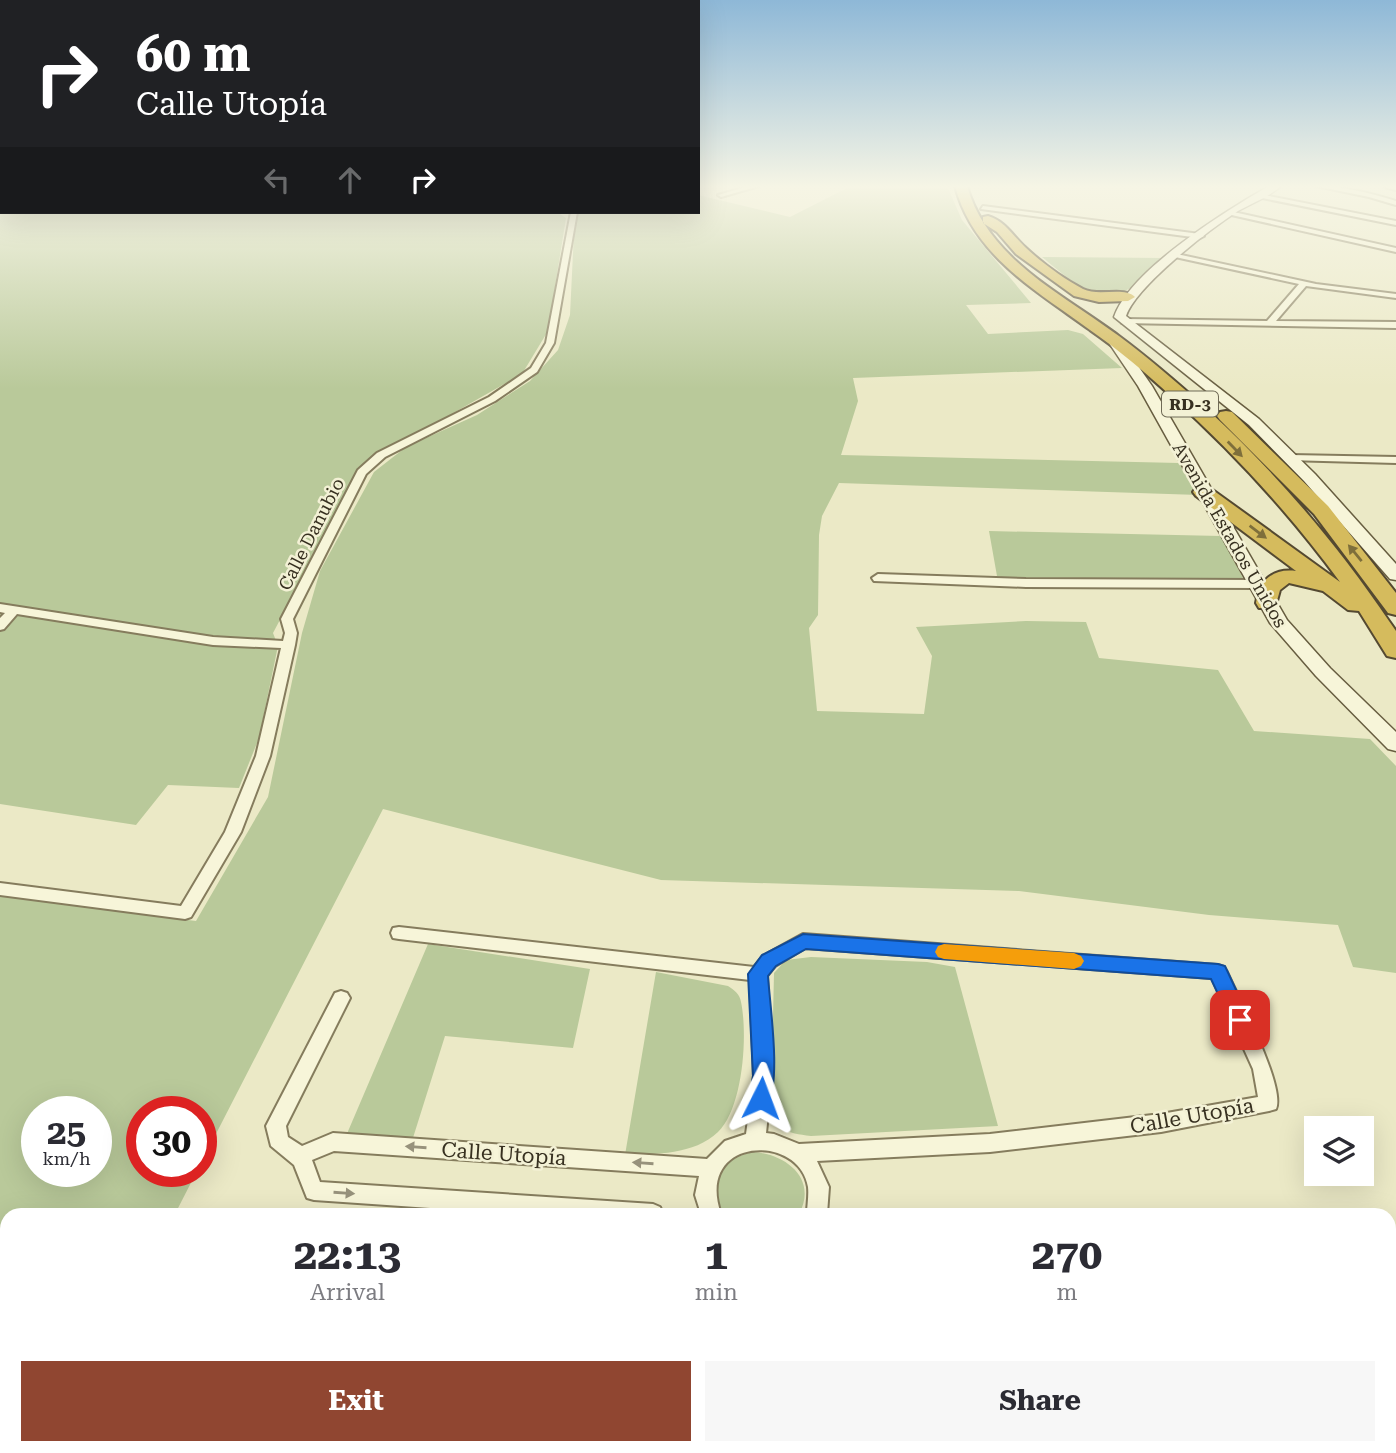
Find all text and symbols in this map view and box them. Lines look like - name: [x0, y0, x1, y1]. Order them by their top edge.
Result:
- text: 60 m: [136, 26, 251, 83]
- icon: right: [21, 28, 112, 119]
- text: Calle Utopía: [136, 85, 327, 123]
- icon: left: [258, 161, 296, 199]
- icon: ahead: [331, 161, 369, 199]
- icon: right: [404, 161, 442, 199]
- road number: RD-3: [1162, 392, 1218, 416]
- street label: Avenida Estados Unidos: [1168, 439, 1292, 631]
- one-way arrow: [1227, 440, 1244, 457]
- street label: Calle Danubio: [274, 474, 348, 594]
- one-way arrow: [1248, 525, 1266, 540]
- one-way arrow: [1348, 545, 1363, 562]
- pin: [1210, 990, 1270, 1050]
- icon: arrive: [1221, 1001, 1259, 1039]
- position arrow: [724, 1061, 798, 1135]
- street label: Calle Utopía: [1128, 1093, 1256, 1139]
- speed limit sign: 30: [126, 1096, 217, 1187]
- text: 25: [47, 1112, 86, 1153]
- map controls: [1304, 1116, 1374, 1186]
- button: layers: [1304, 1116, 1374, 1186]
- street label: Calle Utopía: [441, 1138, 568, 1170]
- one-way arrow: [405, 1142, 427, 1153]
- text: km/h: [42, 1148, 91, 1169]
- one-way arrow: [632, 1158, 654, 1169]
- one-way arrow: [333, 1188, 355, 1199]
- text: 22:13: [294, 1230, 401, 1279]
- text: 1: [705, 1230, 728, 1279]
- text: 270: [1032, 1230, 1102, 1279]
- text: Arrival: [310, 1279, 385, 1306]
- text: min: [695, 1279, 738, 1306]
- text: m: [1056, 1279, 1077, 1306]
- button: Exit: [21, 1361, 691, 1441]
- button: Share: [705, 1361, 1375, 1441]

